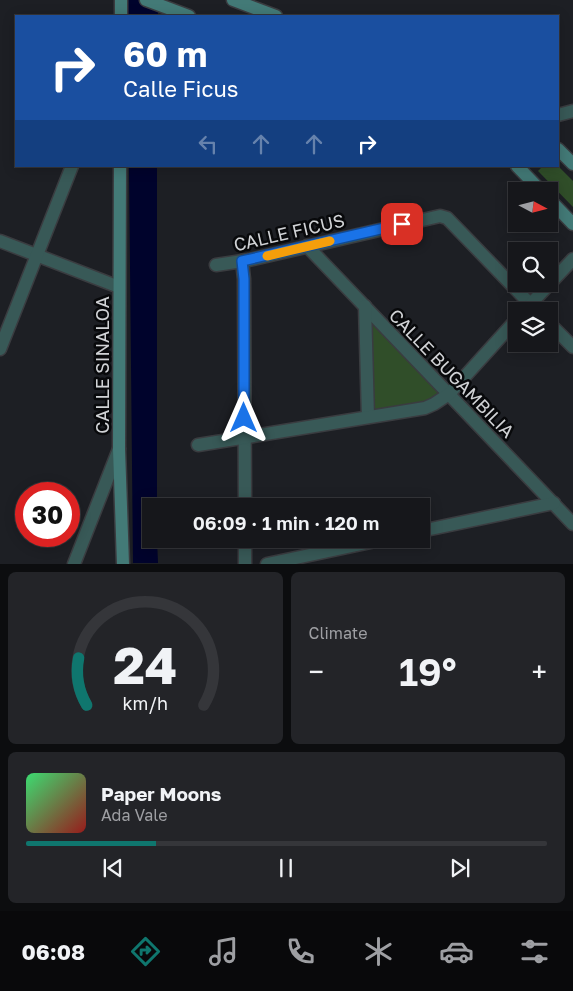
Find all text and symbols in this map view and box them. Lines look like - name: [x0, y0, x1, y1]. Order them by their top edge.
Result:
- text: 60 m: [123, 33, 207, 75]
- icon: right: [40, 35, 105, 100]
- text: Calle Ficus: [123, 75, 238, 102]
- icon: left: [194, 130, 222, 158]
- icon: ahead: [247, 130, 275, 158]
- icon: ahead: [300, 130, 328, 158]
- icon: right: [353, 130, 381, 158]
- north arrow: [508, 182, 558, 232]
- map controls: [508, 182, 558, 352]
- pin: [381, 203, 423, 245]
- street label: CALLE FICUS: [231, 209, 347, 255]
- icon: arrive: [388, 210, 416, 238]
- button: search: [508, 242, 558, 292]
- street label: CALLE SINALOA: [91, 296, 113, 434]
- button: layers: [508, 302, 558, 352]
- street label: CALLE BUGAMBILIA: [385, 304, 519, 442]
- position arrow: [217, 391, 269, 443]
- speed limit sign: 30: [15, 482, 80, 547]
- text: 06:09 · 1 min · 120 m: [193, 511, 379, 534]
- text: Climate: [309, 623, 368, 643]
- text: 24: [113, 633, 177, 695]
- text: 19°: [399, 649, 457, 694]
- text: −: [309, 655, 324, 688]
- text: +: [532, 655, 547, 688]
- text: km/h: [123, 692, 168, 714]
- text: Paper Moons: [101, 782, 221, 805]
- text: Ada Vale: [101, 805, 167, 825]
- icon: previous: [99, 854, 127, 882]
- icon: pause: [272, 854, 300, 882]
- icon: next: [446, 854, 474, 882]
- icon: directions: [128, 934, 163, 969]
- icon: music: [206, 934, 241, 969]
- icon: phone: [283, 934, 318, 969]
- icon: climate: [361, 934, 396, 969]
- icon: car: [439, 934, 474, 969]
- icon: filters: [517, 934, 552, 969]
- text: 06:08: [21, 938, 85, 965]

